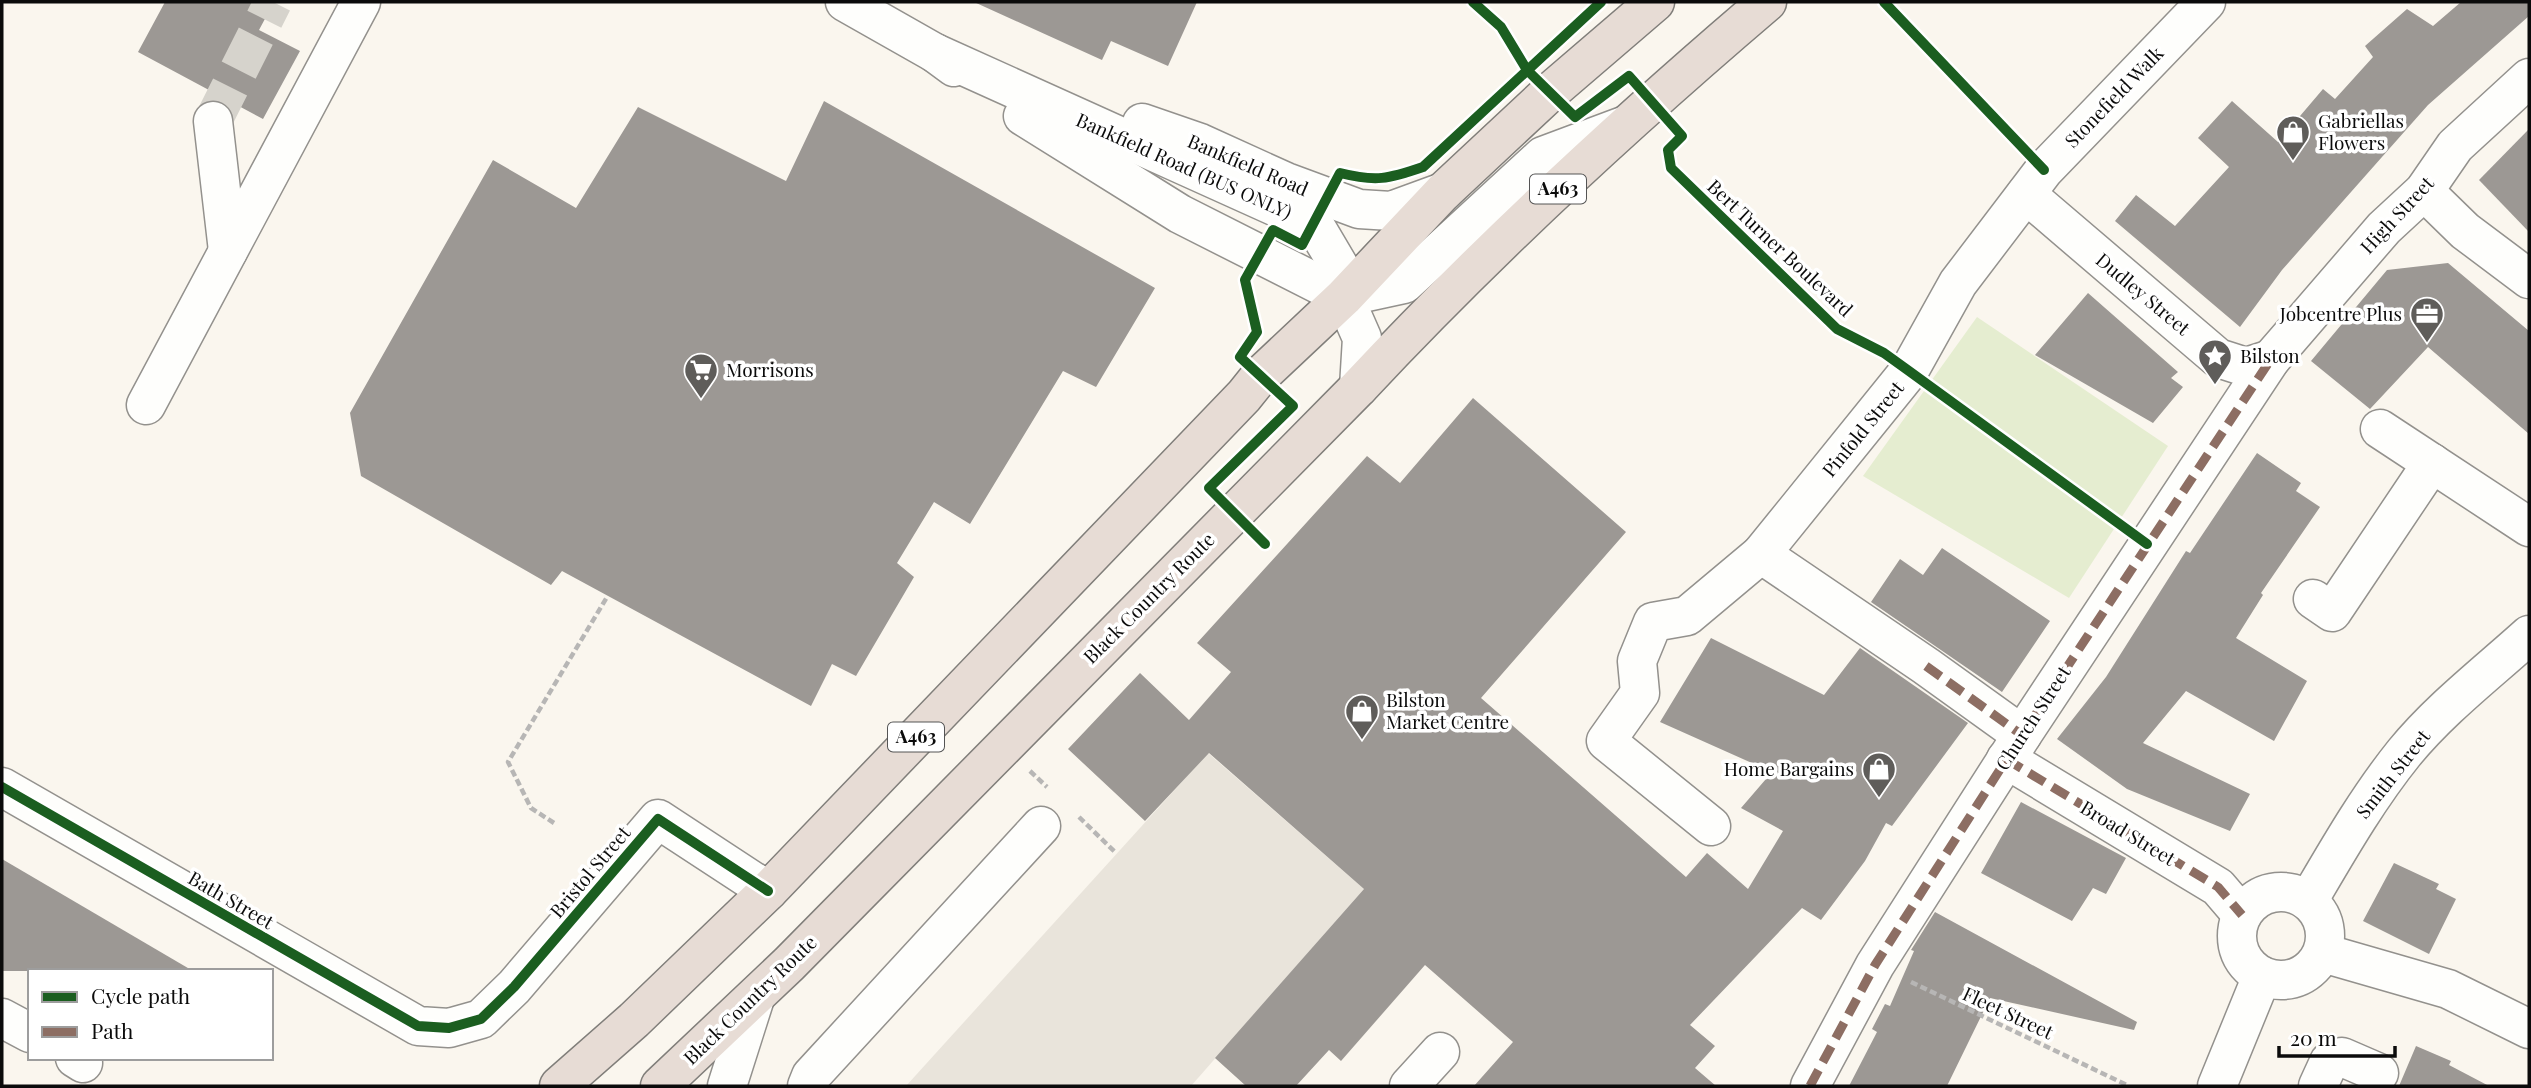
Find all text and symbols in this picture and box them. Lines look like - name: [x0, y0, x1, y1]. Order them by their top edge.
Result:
- street label: Stonefield Walk: [2058, 39, 2169, 153]
- street label: Bankfield Road (BUS ONLY): [1073, 106, 1296, 224]
- place label: Gabriellas Flowers: [2318, 107, 2404, 155]
- shop icon: Gabriellas Flowers: [2274, 113, 2312, 162]
- street label: Bankfield Road: [1184, 127, 1313, 201]
- street label: High Street: [2354, 170, 2439, 259]
- street label: Bert Turner Boulevard: [1702, 173, 1859, 322]
- road number: A463: [1530, 174, 1586, 204]
- street label: Dudley Street: [2091, 246, 2196, 340]
- office icon: Jobcentre Plus: [2408, 295, 2446, 344]
- place label: Jobcentre Plus: [2279, 300, 2402, 326]
- place icon: Bilston: [2196, 337, 2234, 386]
- place label: Bilston: [2240, 342, 2300, 368]
- supermarket icon: Morrisons: [682, 351, 720, 400]
- place label: Morrisons: [726, 356, 814, 382]
- street label: Pinfold Street: [1816, 375, 1909, 482]
- street label: Black Country Route: [1077, 526, 1220, 669]
- street label: Church Street: [1989, 660, 2076, 775]
- place label: Bilston Market Centre: [1386, 686, 1509, 734]
- shop icon: Bilston Market Centre: [1343, 692, 1381, 741]
- road number: A463: [888, 722, 944, 752]
- street label: Smith Street: [2349, 723, 2435, 823]
- shop icon: Home Bargains: [1860, 750, 1898, 799]
- place label: Home Bargains: [1724, 755, 1854, 781]
- street label: Broad Street: [2076, 794, 2181, 871]
- street label: Bristol Street: [543, 820, 635, 923]
- street label: Bath Street: [184, 864, 279, 934]
- street label: Black Country Route: [677, 929, 822, 1070]
- legend: [28, 969, 273, 1060]
- street label: Fleet Street: [1959, 980, 2058, 1045]
- text: Cycle path: [91, 981, 191, 1009]
- scale bar: [2279, 1014, 2394, 1058]
- text: Path: [91, 1016, 134, 1044]
- text: 20 m: [2290, 1023, 2337, 1051]

